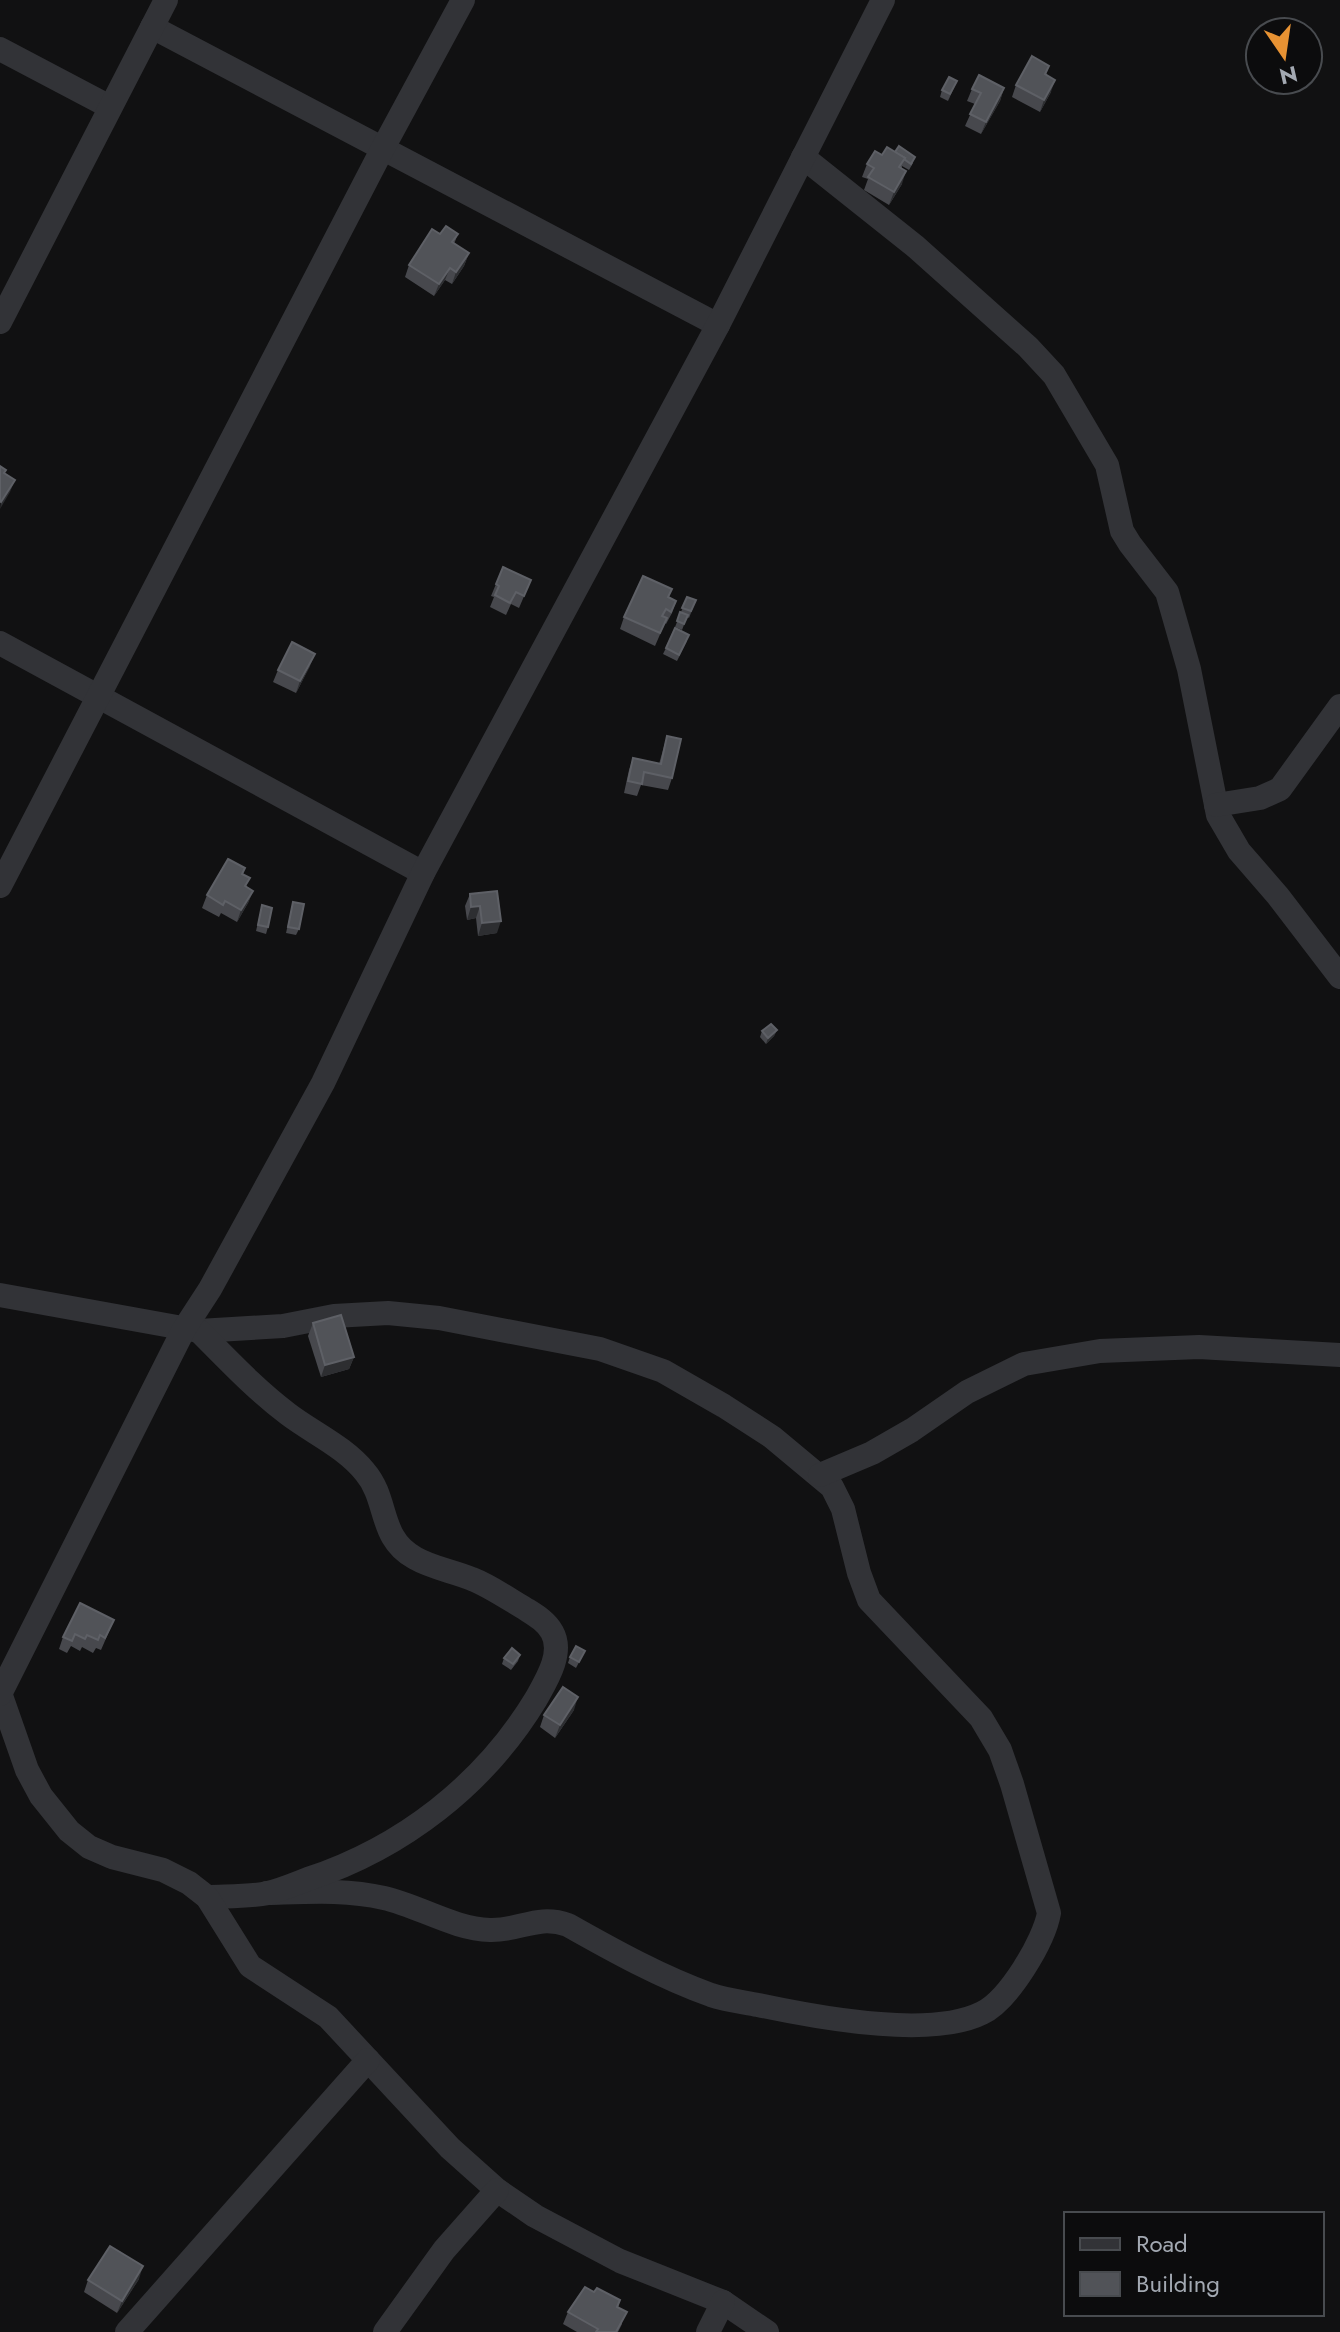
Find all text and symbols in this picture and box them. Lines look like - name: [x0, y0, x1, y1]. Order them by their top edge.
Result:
- north arrow: [1244, 16, 1324, 96]
- text: N: [1276, 58, 1301, 93]
- legend: [1064, 2212, 1324, 2316]
- text: Road: [1136, 2226, 1188, 2261]
- text: Building: [1136, 2266, 1220, 2301]

